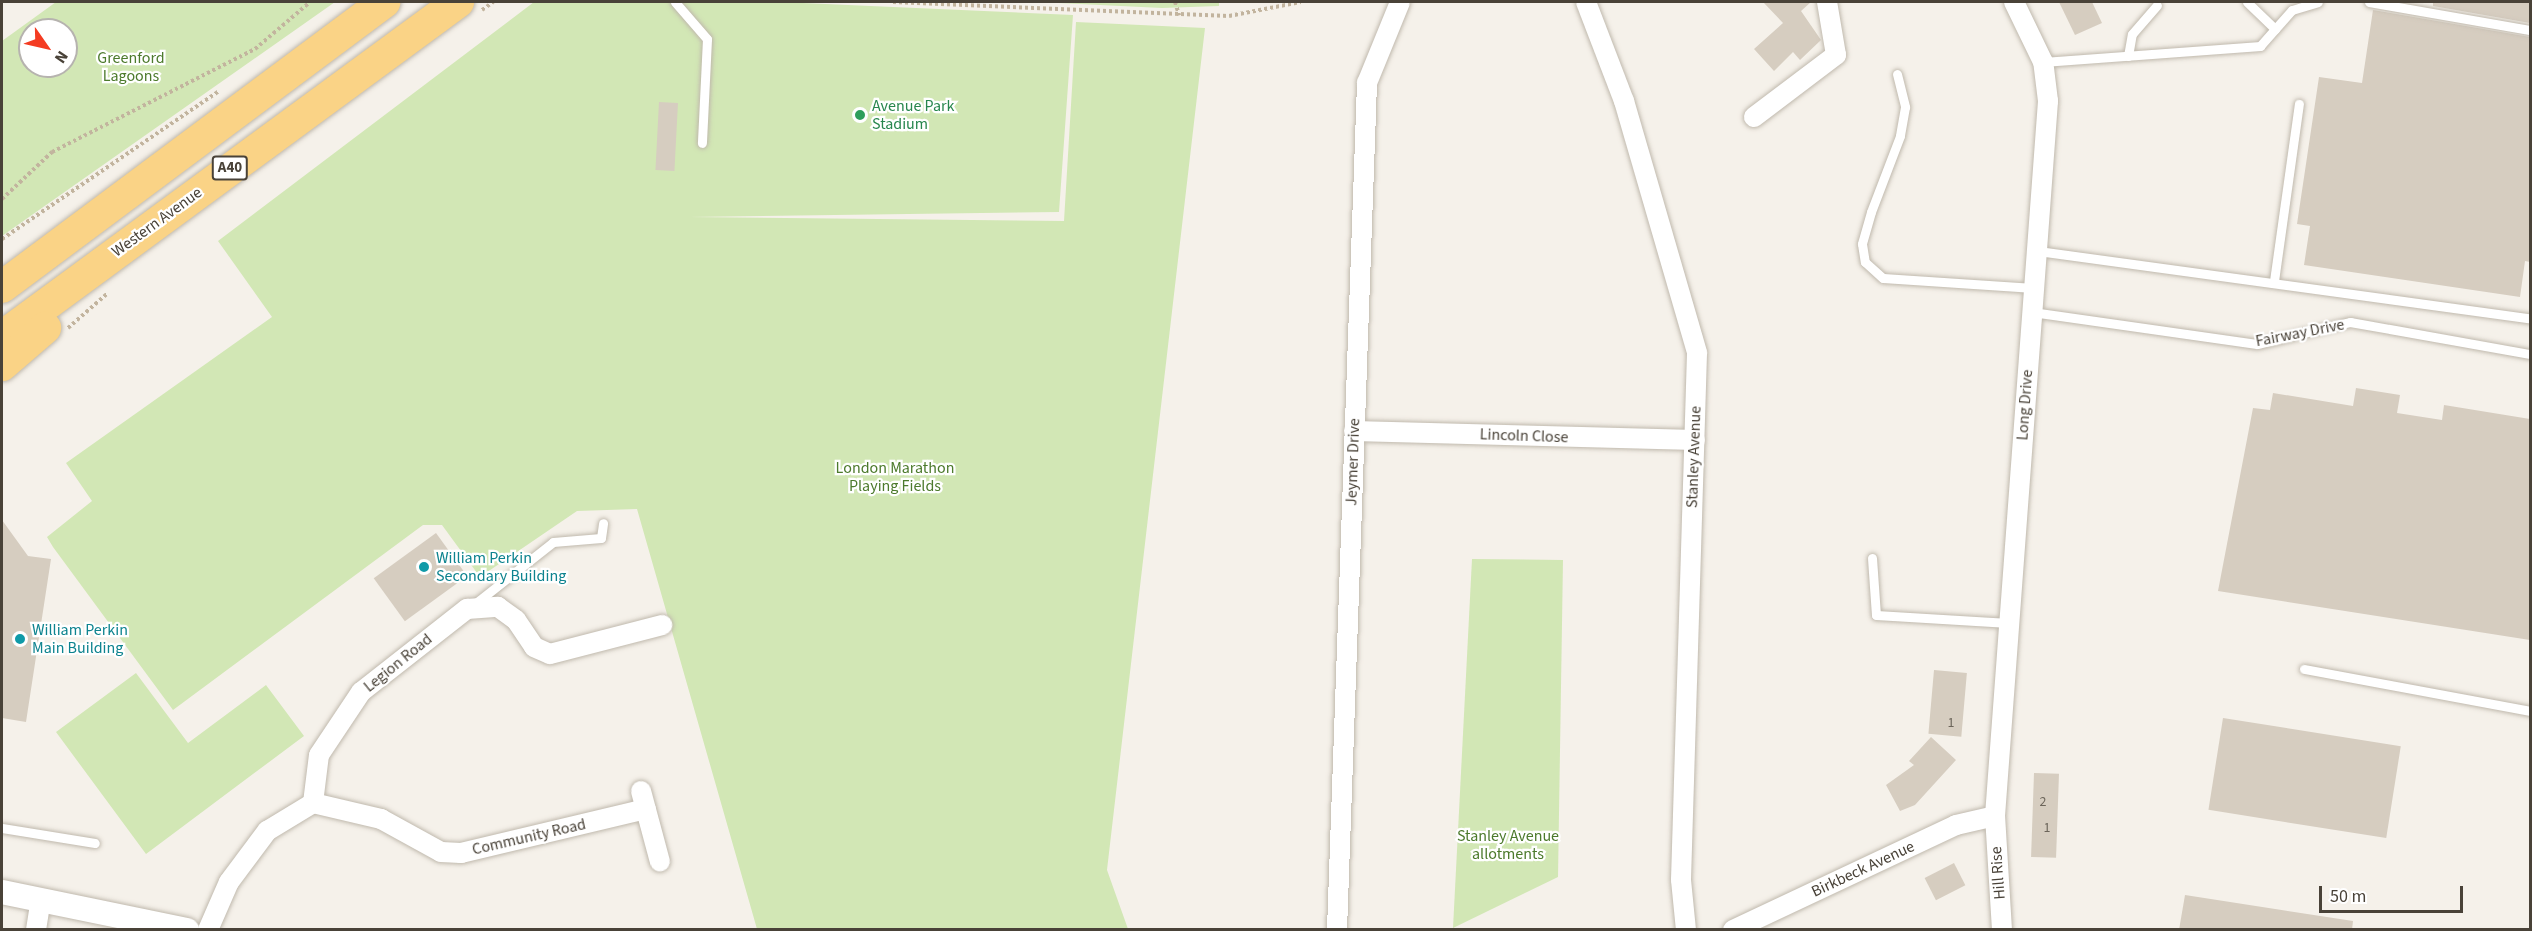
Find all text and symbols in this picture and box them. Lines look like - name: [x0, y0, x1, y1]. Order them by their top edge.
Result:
- north arrow: [18, 18, 78, 78]
- text: N: [49, 46, 73, 68]
- park label: Greenford Lagoons: [97, 48, 165, 86]
- place label: Avenue Park Stadium: [872, 96, 954, 134]
- marker: Avenue Park Stadium: [853, 108, 867, 122]
- road number: A40: [210, 156, 250, 180]
- street label: Western Avenue: [108, 183, 206, 261]
- street label: Fairway Drive: [2254, 315, 2346, 351]
- street label: Long Drive: [2013, 369, 2037, 441]
- street label: Stanley Avenue: [1683, 406, 1705, 508]
- street label: Jeymer Drive: [1342, 418, 1364, 506]
- street label: Lincoln Close: [1479, 425, 1569, 447]
- park label: London Marathon Playing Fields: [836, 458, 954, 496]
- place label: William Perkin Secondary Building: [436, 548, 566, 586]
- marker: William Perkin Secondary Building: [417, 560, 431, 574]
- place label: William Perkin Main Building: [32, 620, 128, 658]
- street label: Legion Road: [360, 630, 436, 696]
- marker: William Perkin Main Building: [13, 632, 27, 646]
- house number: 1: [1948, 715, 1954, 731]
- house number: 2: [2040, 794, 2046, 810]
- street label: Community Road: [470, 815, 588, 859]
- house number: 1: [2044, 820, 2050, 836]
- park label: Stanley Avenue allotments: [1457, 826, 1559, 864]
- street label: Birkbeck Avenue: [1808, 837, 1918, 901]
- street label: Hill Rise: [1987, 846, 2009, 900]
- scale bar: [2322, 874, 2466, 912]
- text: 50 m: [2330, 884, 2366, 909]

